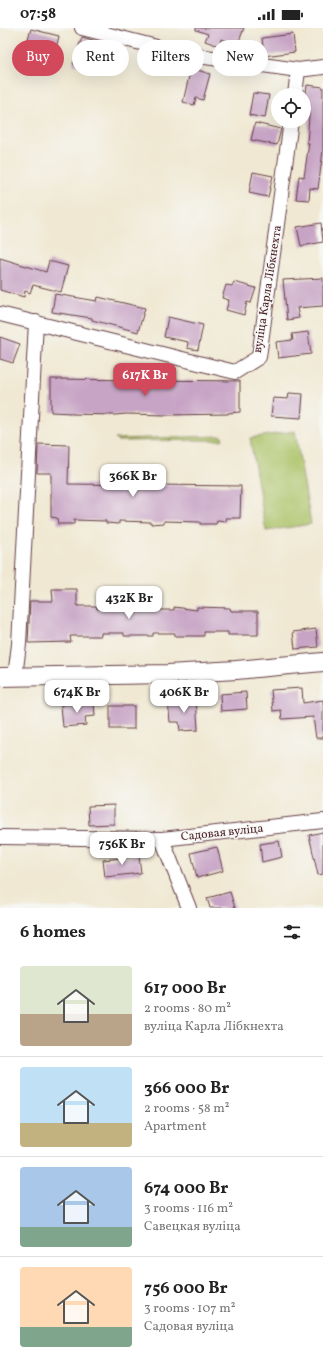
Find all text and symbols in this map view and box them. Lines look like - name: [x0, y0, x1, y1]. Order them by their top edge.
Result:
- text: 07:58: [20, 4, 56, 25]
- chip: Buy: [12, 40, 64, 76]
- chip: Rent: [72, 40, 129, 76]
- chip: Filters: [137, 40, 204, 76]
- chip: New: [212, 40, 268, 76]
- map controls: [271, 88, 311, 128]
- button: locate: [271, 88, 311, 128]
- street label: вуліца Карла Лібкнехта: [250, 224, 286, 354]
- pin: 617K Br: [108, 363, 182, 397]
- text: 617K Br: [122, 367, 168, 385]
- pin: 366K Br: [96, 464, 170, 498]
- text: 366K Br: [109, 468, 157, 486]
- pin: 432K Br: [92, 586, 166, 620]
- text: 432K Br: [105, 590, 153, 608]
- pin: 674K Br: [40, 680, 114, 714]
- pin: 406K Br: [147, 680, 221, 714]
- text: 674K Br: [53, 684, 101, 702]
- text: 406K Br: [159, 684, 209, 702]
- street label: Садовая вуліца: [180, 821, 264, 845]
- pin: 756K Br: [85, 832, 159, 866]
- text: 756K Br: [99, 836, 145, 854]
- text: 6 homes: [20, 921, 86, 944]
- icon: filters: [281, 921, 303, 943]
- text: 617 000 Br: [144, 977, 226, 1000]
- icon: home: [52, 982, 100, 1030]
- text: 2 rooms · 80 m²: [144, 1000, 231, 1018]
- text: вуліца Карла Лібкнехта: [144, 1018, 284, 1036]
- text: 366 000 Br: [144, 1077, 229, 1100]
- icon: home: [52, 1083, 100, 1131]
- text: 2 rooms · 58 m²: [144, 1100, 229, 1118]
- text: Apartment: [144, 1118, 207, 1136]
- text: 674 000 Br: [144, 1177, 228, 1200]
- icon: home: [52, 1183, 100, 1231]
- text: 3 rooms · 116 m²: [144, 1200, 233, 1218]
- text: Савецкая вуліца: [144, 1218, 241, 1236]
- text: 756 000 Br: [144, 1277, 228, 1300]
- icon: home: [52, 1283, 100, 1331]
- text: 3 rooms · 107 m²: [144, 1300, 235, 1318]
- text: Садовая вуліца: [144, 1318, 234, 1336]

